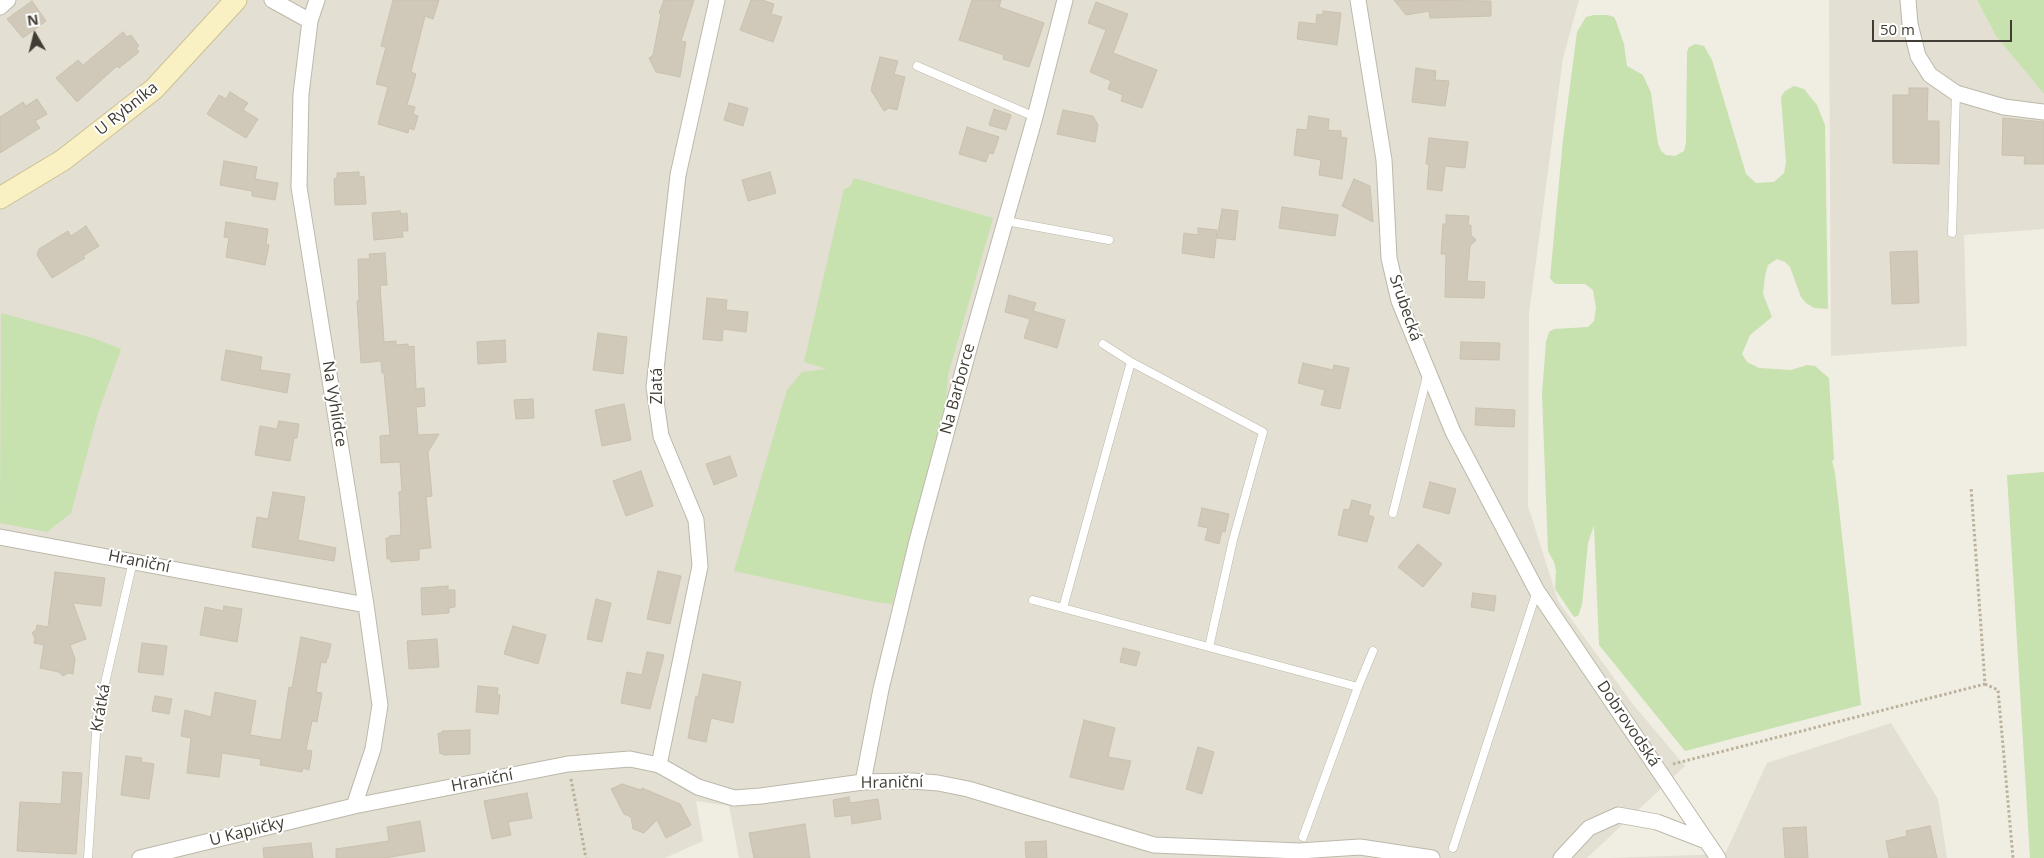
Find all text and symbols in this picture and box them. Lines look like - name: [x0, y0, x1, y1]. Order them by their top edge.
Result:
- text: N: [26, 9, 40, 30]
- north arrow: [10, 10, 60, 60]
- scale bar: [1874, 10, 2014, 42]
- text: 50 m: [1880, 19, 1915, 39]
- street label: U Rybníka: [92, 78, 162, 140]
- street label: Srubecká: [1385, 272, 1425, 344]
- street label: Na Barborce: [937, 341, 979, 437]
- street label: Na Vyhlídce: [318, 360, 350, 448]
- street label: Zlatá: [647, 368, 667, 404]
- street label: Hraniční: [106, 547, 172, 577]
- street label: Dobrovodská: [1592, 677, 1664, 771]
- street label: Krátká: [87, 683, 115, 733]
- street label: Hraniční: [449, 766, 515, 796]
- street label: Hraniční: [861, 773, 923, 793]
- street label: U Kapličky: [208, 813, 286, 851]

